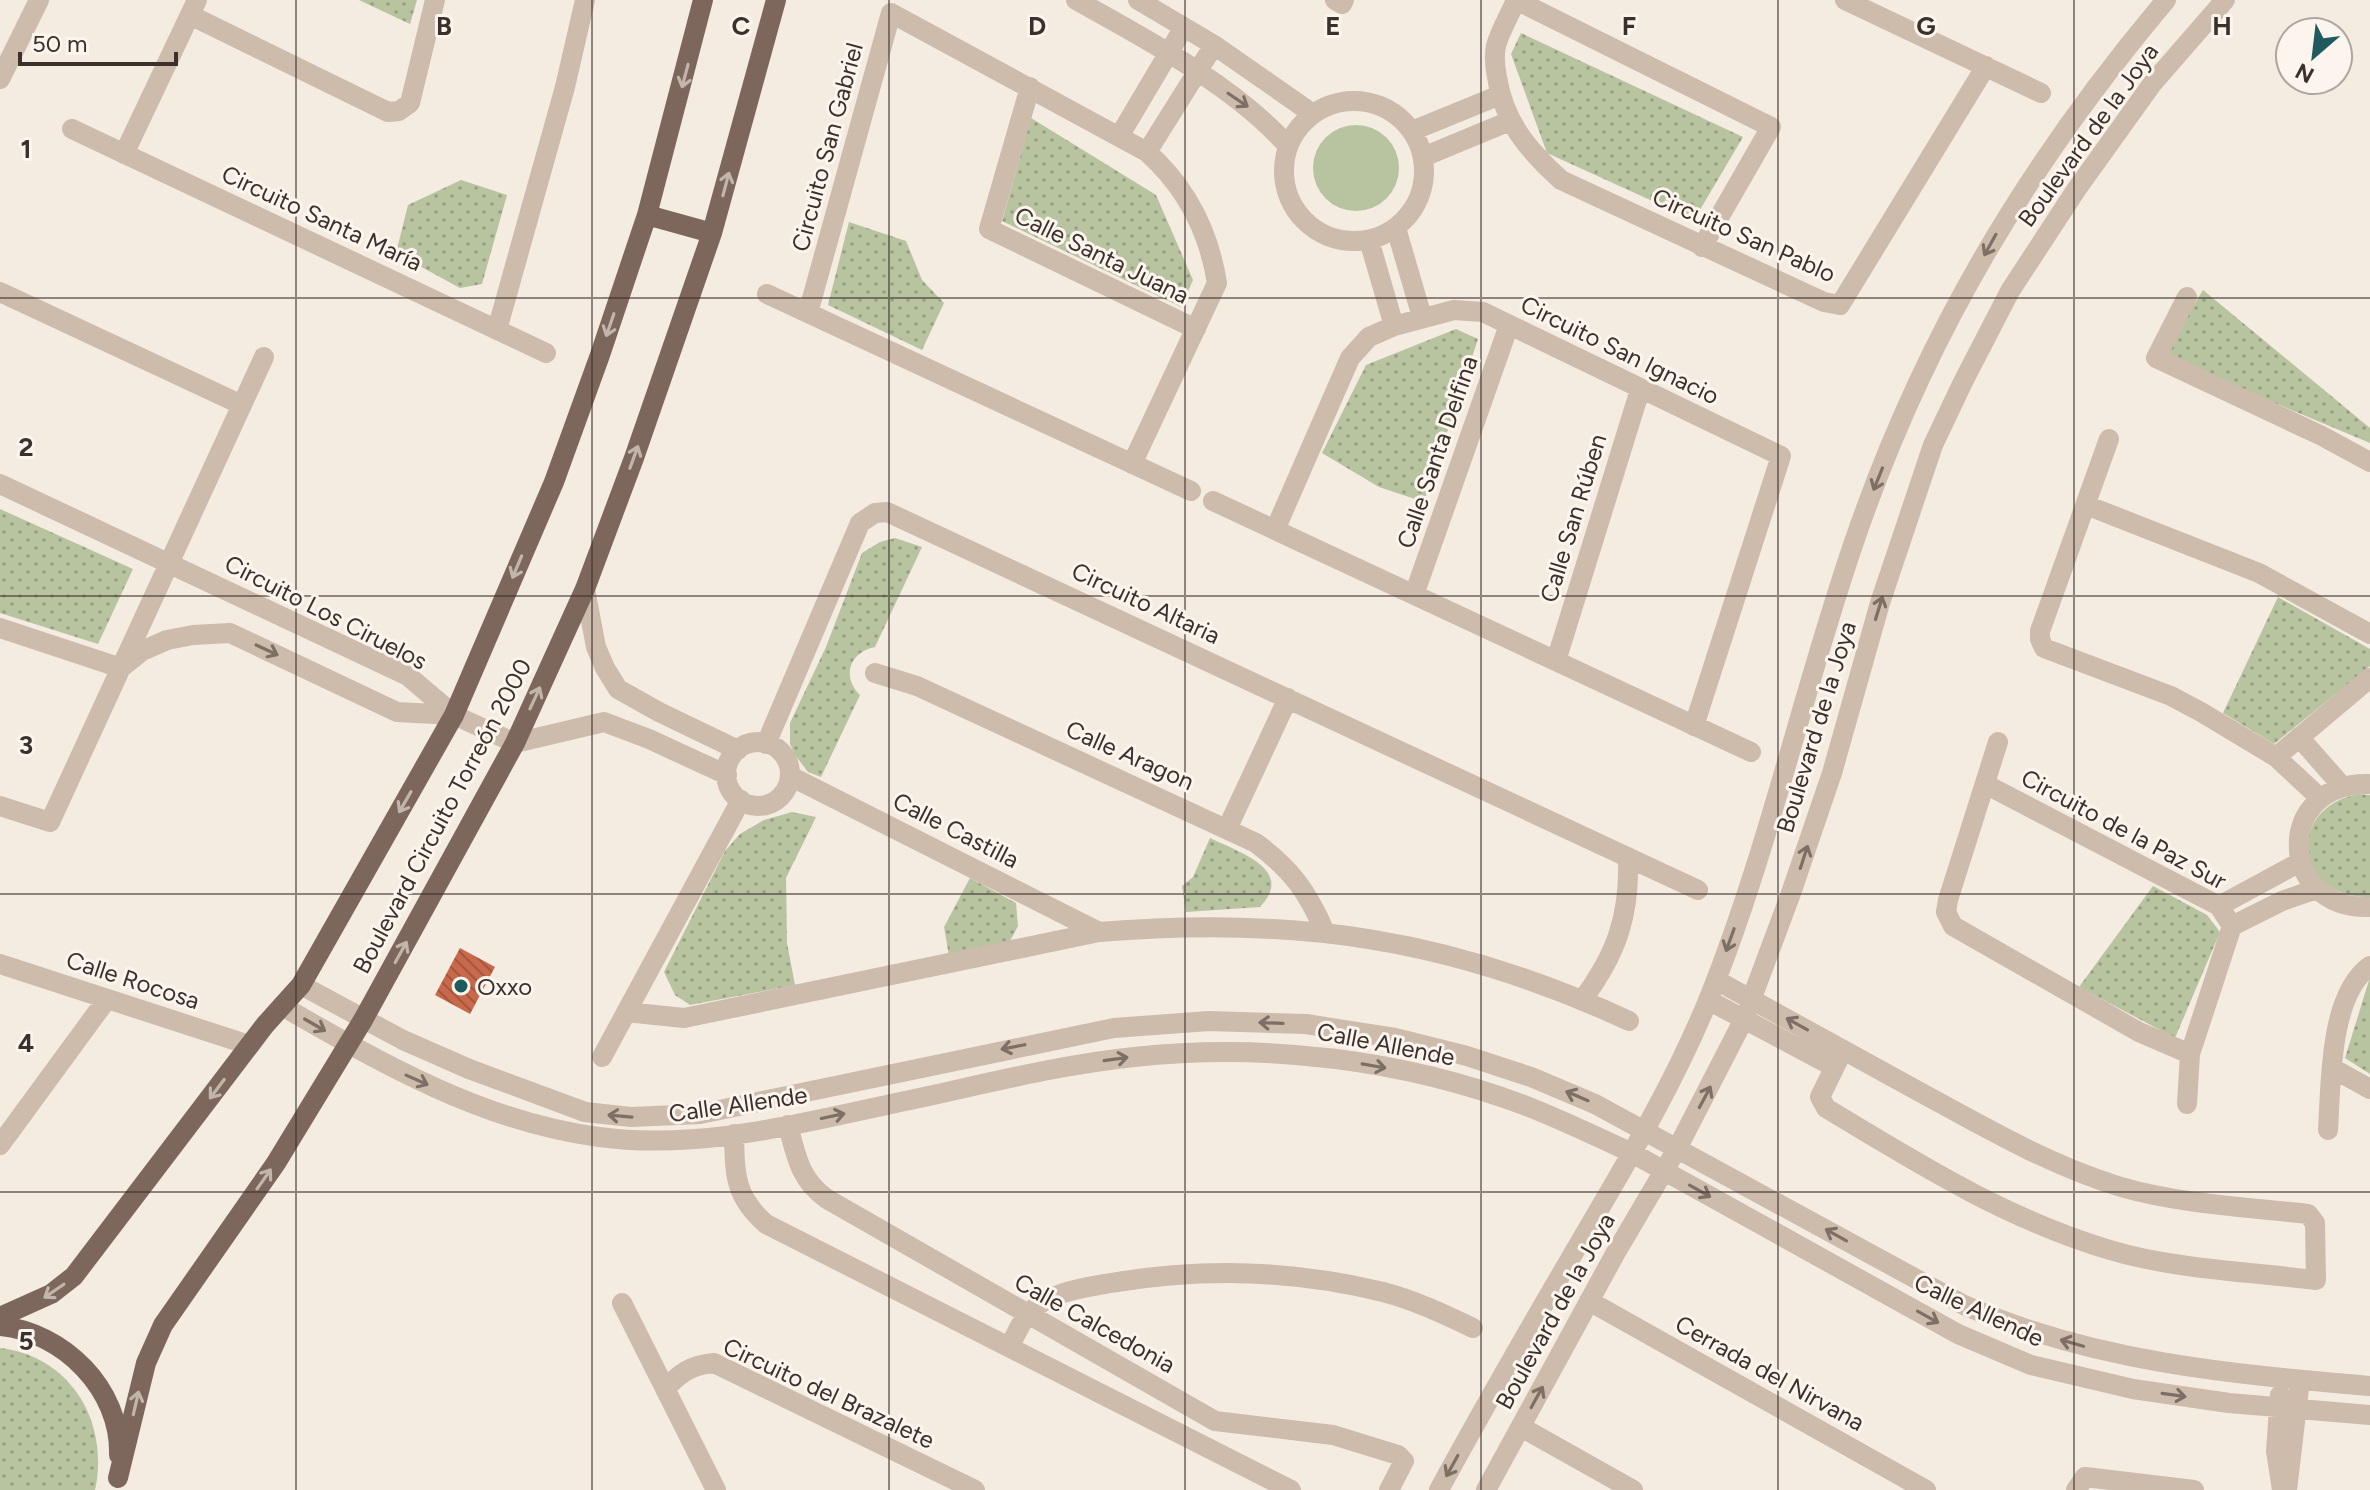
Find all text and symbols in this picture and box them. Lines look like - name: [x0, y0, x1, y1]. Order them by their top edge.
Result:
- text: B: [436, 10, 452, 42]
- text: C: [732, 10, 751, 42]
- text: D: [1028, 10, 1046, 42]
- text: E: [1325, 10, 1341, 42]
- text: F: [1622, 10, 1636, 42]
- text: G: [1916, 10, 1936, 42]
- text: H: [2212, 10, 2232, 42]
- scale bar: [20, 16, 176, 66]
- north arrow: [2274, 16, 2354, 96]
- text: 50 m: [32, 29, 88, 58]
- street label: Boulevard de la Joya: [2012, 38, 2164, 232]
- street label: Circuito San Gabriel: [785, 40, 869, 254]
- text: N: [2291, 57, 2319, 89]
- one-way arrow: [676, 62, 691, 88]
- one-way arrow: [1226, 92, 1248, 108]
- text: 1: [21, 133, 31, 165]
- street label: Circuito Santa María: [217, 159, 427, 277]
- one-way arrow: [719, 172, 734, 198]
- street label: Circuito San Pablo: [1648, 182, 1840, 288]
- street label: Calle Santa Juana: [1010, 200, 1194, 310]
- one-way arrow: [1982, 233, 1998, 256]
- street label: Circuito San Ignacio: [1516, 289, 1724, 411]
- one-way arrow: [602, 312, 617, 337]
- street label: Calle Santa Delfina: [1390, 352, 1484, 552]
- street label: Calle San Rúben: [1534, 430, 1612, 606]
- text: 2: [18, 431, 34, 463]
- one-way arrow: [628, 445, 643, 470]
- one-way arrow: [1870, 466, 1884, 491]
- street label: Circuito Los Ciruelos: [220, 548, 432, 676]
- one-way arrow: [509, 555, 524, 579]
- street label: Circuito Altaria: [1067, 556, 1225, 650]
- one-way arrow: [1873, 596, 1887, 621]
- street label: Boulevard de la Joya: [1770, 618, 1862, 836]
- one-way arrow: [255, 643, 279, 658]
- street label: Boulevard Circuito Torreón 2000: [347, 654, 537, 978]
- one-way arrow: [529, 686, 544, 710]
- street label: Calle Aragon: [1061, 714, 1199, 796]
- text: 3: [19, 729, 33, 761]
- street label: Circuito de la Paz Sur: [2016, 763, 2232, 895]
- street label: Calle Castilla: [888, 786, 1024, 874]
- one-way arrow: [397, 789, 412, 813]
- one-way arrow: [1797, 845, 1812, 870]
- one-way arrow: [1722, 927, 1737, 952]
- one-way arrow: [393, 941, 409, 964]
- street label: Calle Rocosa: [63, 945, 203, 1015]
- place label: Oxxo: [477, 972, 532, 1001]
- marker: Oxxo: [452, 977, 470, 995]
- one-way arrow: [1258, 1015, 1285, 1030]
- street label: Calle Allende: [1315, 1016, 1457, 1072]
- one-way arrow: [1786, 1016, 1809, 1032]
- one-way arrow: [303, 1017, 326, 1033]
- text: 4: [18, 1027, 34, 1059]
- one-way arrow: [1001, 1041, 1027, 1056]
- one-way arrow: [1102, 1051, 1128, 1066]
- one-way arrow: [1361, 1059, 1386, 1074]
- one-way arrow: [405, 1073, 429, 1088]
- one-way arrow: [208, 1078, 225, 1099]
- street label: Calle Allende: [667, 1080, 809, 1128]
- one-way arrow: [1697, 1086, 1713, 1109]
- one-way arrow: [1565, 1088, 1589, 1102]
- one-way arrow: [607, 1108, 634, 1123]
- one-way arrow: [820, 1108, 846, 1123]
- one-way arrow: [256, 1169, 272, 1191]
- one-way arrow: [1688, 1184, 1712, 1199]
- street label: Boulevard de la Joya: [1489, 1208, 1621, 1414]
- one-way arrow: [1825, 1226, 1849, 1242]
- street label: Calle Calcedonia: [1010, 1267, 1180, 1379]
- street label: Calle Allende: [1910, 1267, 2048, 1353]
- one-way arrow: [44, 1282, 66, 1299]
- street label: Cerrada del Nirvana: [1670, 1309, 1870, 1437]
- one-way arrow: [1915, 1310, 1939, 1326]
- text: 5: [18, 1325, 34, 1357]
- street label: Circuito del Brazalete: [719, 1331, 939, 1455]
- one-way arrow: [2059, 1335, 2085, 1350]
- one-way arrow: [1529, 1386, 1545, 1409]
- one-way arrow: [2161, 1388, 2186, 1403]
- one-way arrow: [129, 1390, 144, 1416]
- one-way arrow: [1444, 1453, 1459, 1477]

